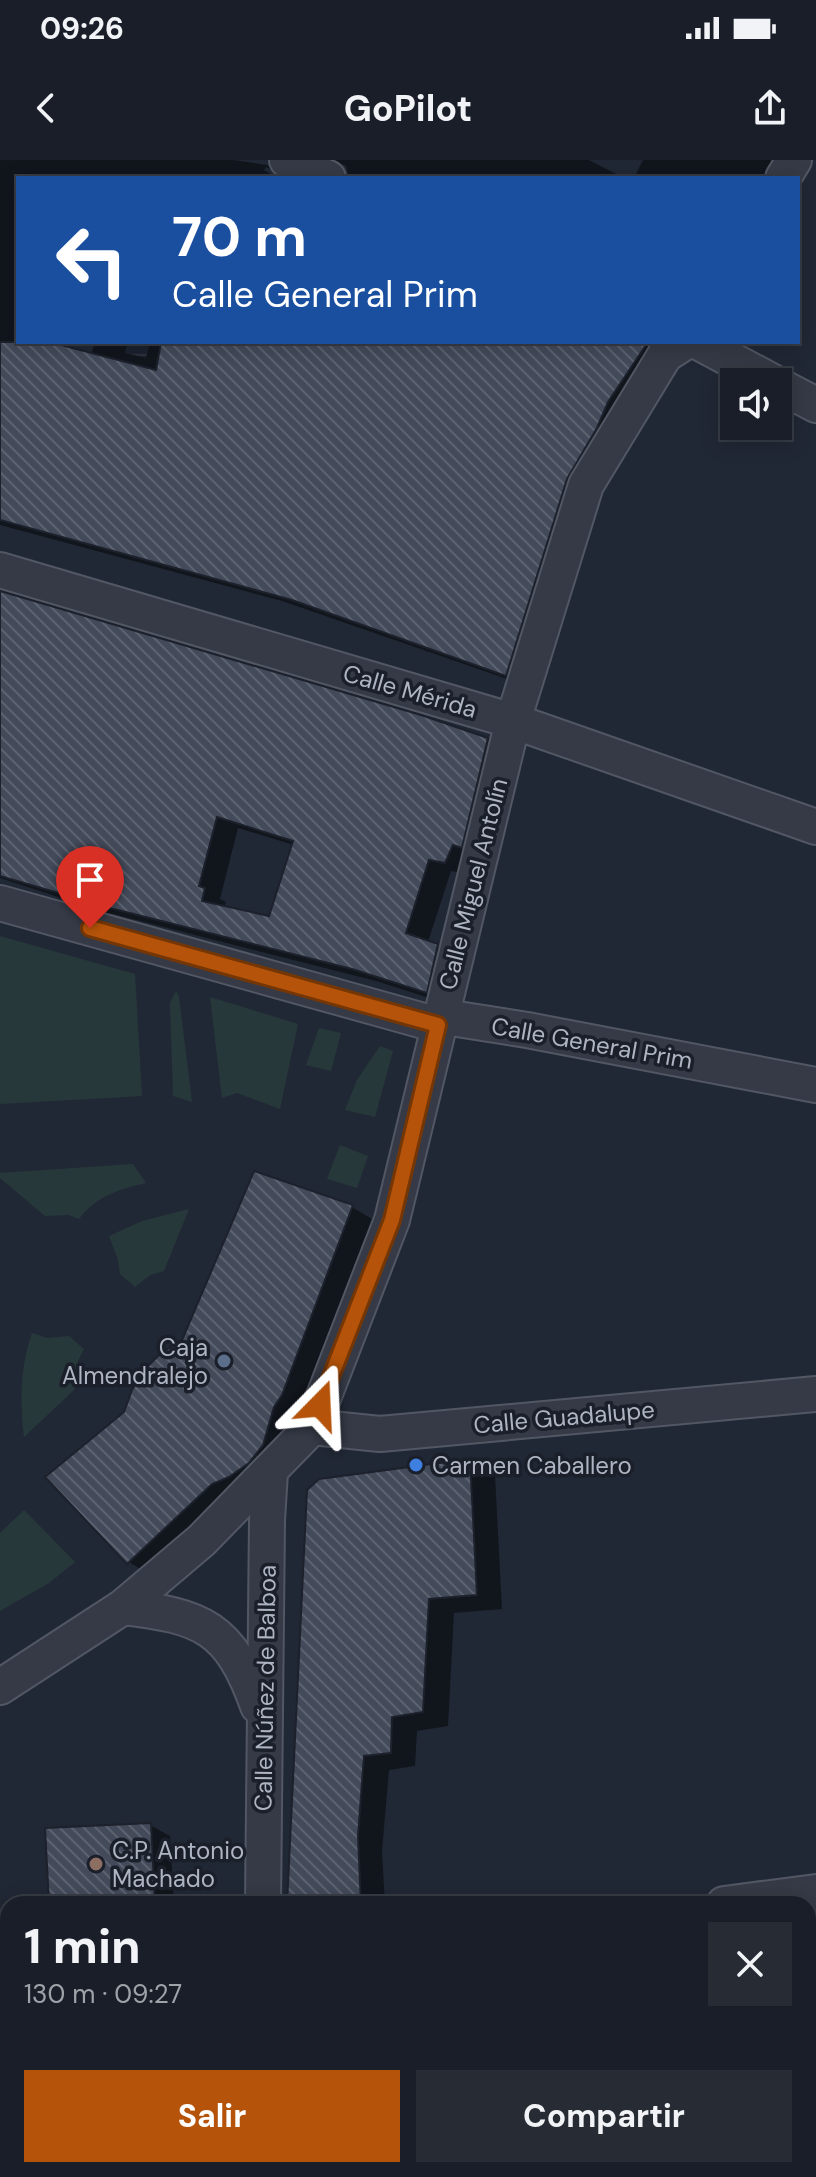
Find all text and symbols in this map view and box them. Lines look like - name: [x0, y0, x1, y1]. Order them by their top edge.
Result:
- text: 09:26: [40, 9, 124, 48]
- text: GoPilot: [344, 85, 472, 132]
- icon: back: [24, 86, 68, 130]
- icon: share: [748, 86, 792, 130]
- text: 70 m: [172, 200, 307, 273]
- icon: left: [40, 208, 144, 312]
- text: Calle General Prim: [172, 271, 478, 318]
- map controls: [720, 368, 792, 440]
- button: sound: [720, 368, 792, 440]
- street label: Calle Mérida: [340, 657, 480, 725]
- street label: Calle Miguel Antolín: [432, 775, 514, 993]
- pin: [56, 846, 124, 928]
- icon: arrive: [68, 858, 112, 902]
- street label: Calle General Prim: [489, 1010, 695, 1076]
- place label: Caja Almendralejo: [62, 1332, 208, 1391]
- marker: Caja Almendralejo: [215, 1352, 233, 1370]
- position arrow: [278, 1363, 362, 1447]
- street label: Calle Guadalupe: [472, 1394, 656, 1440]
- place label: Carmen Caballero: [432, 1450, 632, 1481]
- marker: Carmen Caballero: [407, 1456, 425, 1474]
- street label: Calle Núñez de Balboa: [247, 1565, 283, 1811]
- place label: C.P. Antonio Machado: [112, 1835, 244, 1894]
- marker: C.P. Antonio Machado: [87, 1855, 105, 1873]
- text: 1 min: [24, 1915, 141, 1978]
- button: close: [708, 1922, 792, 2006]
- text: 130 m · 09:27: [24, 1977, 182, 2011]
- button: Salir: [24, 2070, 400, 2162]
- button: Compartir: [416, 2070, 792, 2162]

